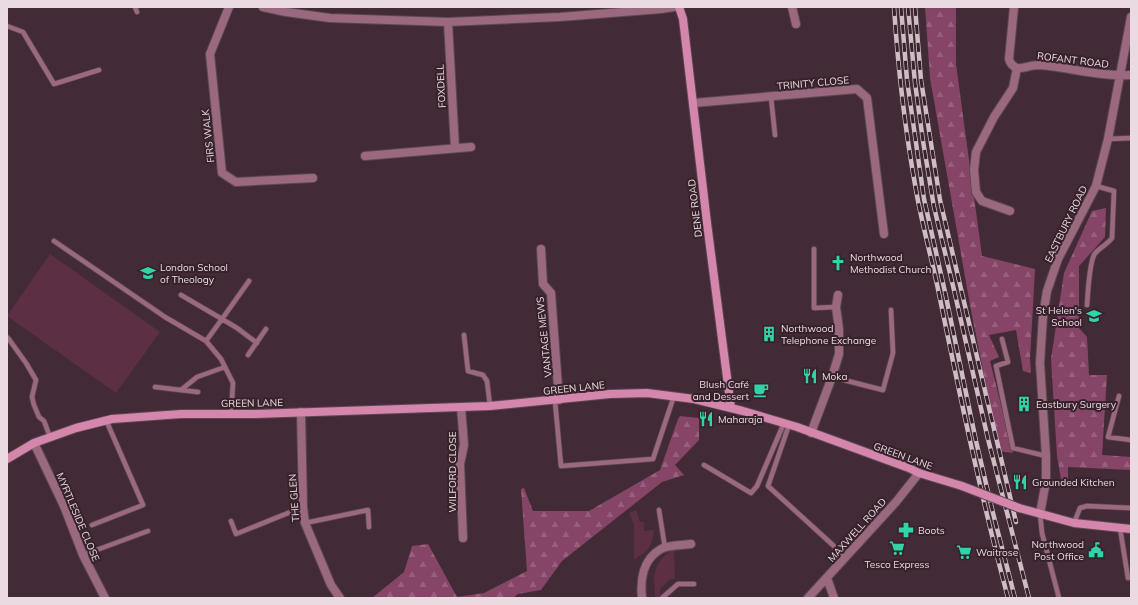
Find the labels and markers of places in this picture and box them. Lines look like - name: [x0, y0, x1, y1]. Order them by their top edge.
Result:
- place label: Northwood Methodist Church: [850, 251, 931, 276]
- church icon: Northwood Methodist Church: [829, 254, 847, 272]
- place label: London School of Theology: [160, 261, 228, 286]
- school or university icon: London School of Theology: [139, 264, 157, 282]
- place label: St Helen's School: [1036, 304, 1082, 329]
- school or university icon: St Helen's School: [1085, 307, 1103, 325]
- place label: Northwood Telephone Exchange: [781, 322, 876, 347]
- building icon: Northwood Telephone Exchange: [760, 325, 778, 343]
- restaurant icon: Moka: [801, 367, 819, 385]
- place label: Moka: [822, 370, 847, 383]
- place label: Blush Café and Dessert: [693, 378, 749, 403]
- cafe icon: Blush Café and Dessert: [752, 381, 770, 399]
- building icon: Eastbury Surgery: [1015, 395, 1033, 413]
- place label: Eastbury Surgery: [1036, 398, 1117, 411]
- restaurant icon: Maharaja: [697, 410, 715, 428]
- place label: Maharaja: [718, 413, 762, 426]
- restaurant icon: Grounded Kitchen: [1011, 473, 1029, 491]
- place label: Grounded Kitchen: [1032, 476, 1115, 489]
- pharmacy icon: Boots: [897, 521, 915, 539]
- place label: Boots: [918, 524, 945, 537]
- place label: Northwood Post Office: [1032, 538, 1084, 563]
- supermarket icon: Tesco Express: [888, 539, 906, 557]
- public building icon: Northwood Post Office: [1087, 541, 1105, 559]
- supermarket icon: Waitrose: [955, 543, 973, 561]
- place label: Waitrose: [976, 546, 1018, 559]
- place label: Tesco Express: [864, 558, 930, 571]

